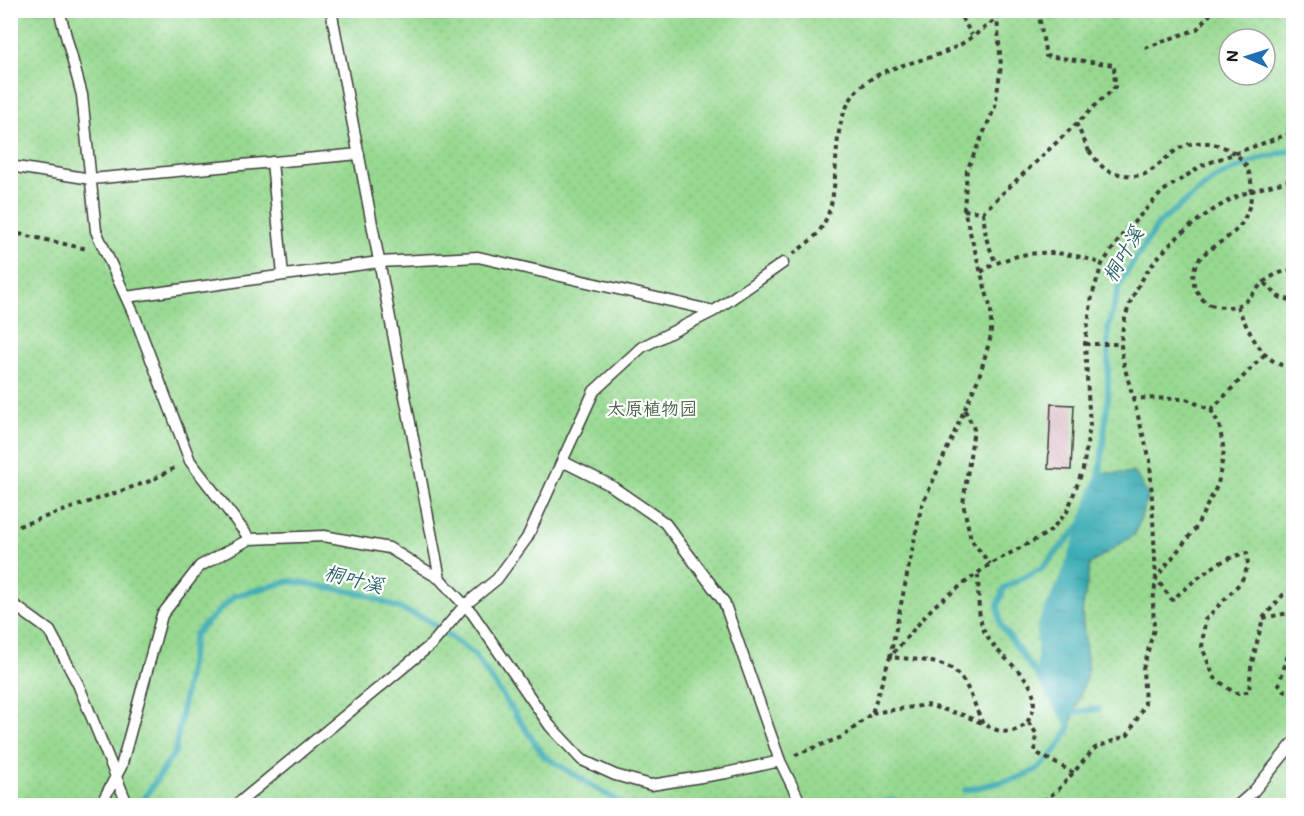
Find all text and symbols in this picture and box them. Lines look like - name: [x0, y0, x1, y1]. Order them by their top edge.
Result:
- north arrow: [1217, 27, 1277, 87]
- text: N: [1221, 50, 1242, 63]
- water label: 桐叶溪: [1096, 221, 1149, 286]
- park label: 太原植物园: [607, 396, 697, 420]
- water label: 桐叶溪: [322, 558, 387, 598]

